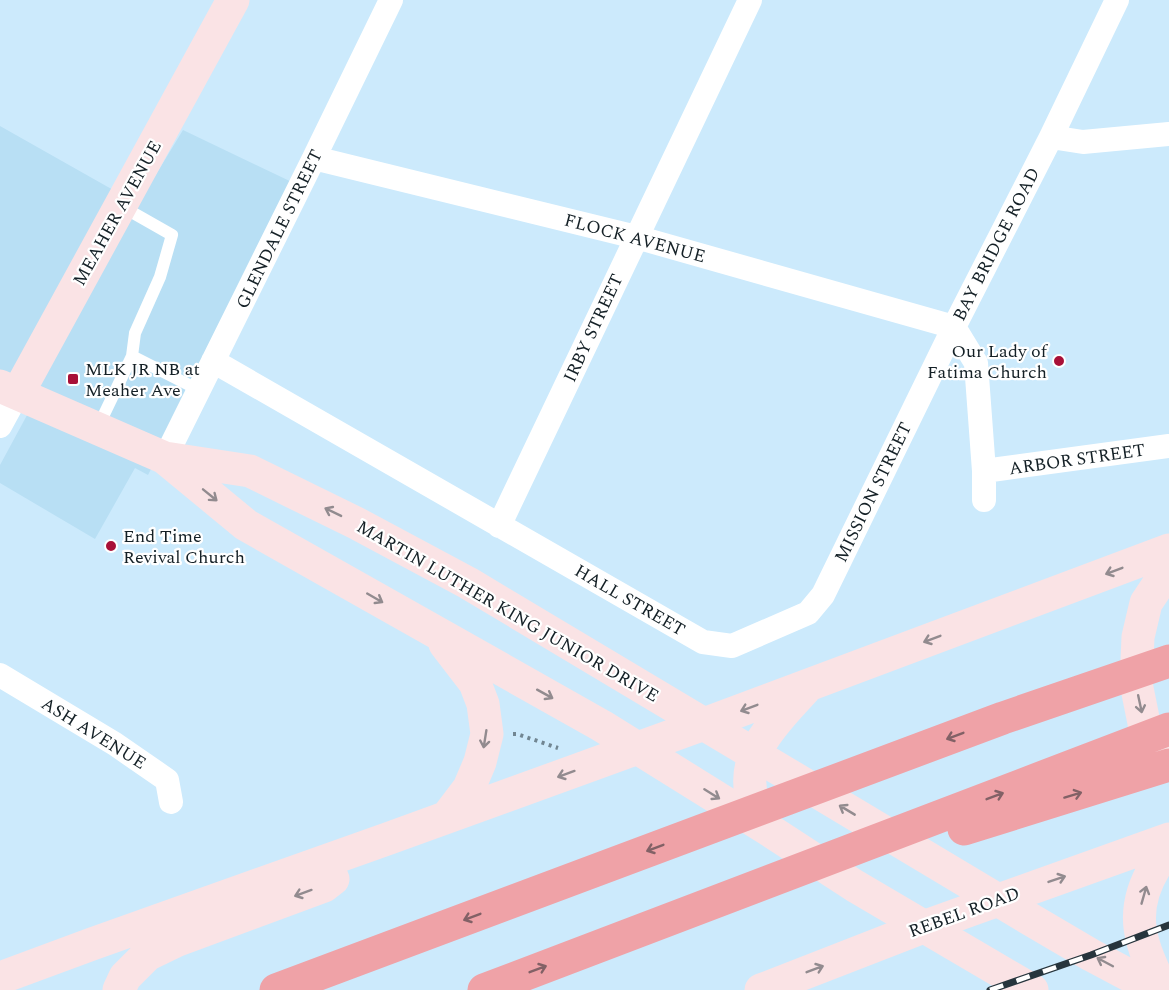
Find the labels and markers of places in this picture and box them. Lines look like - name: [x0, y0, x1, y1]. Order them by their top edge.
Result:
- place label: Our Lady of Fatima Church: [927, 338, 1049, 386]
- marker: Our Lady of Fatima Church: [1052, 354, 1066, 368]
- place label: MLK JR NB at Meaher Ave: [85, 356, 200, 404]
- marker: MLK JR NB at Meaher Ave: [66, 372, 80, 386]
- place label: End Time Revival Church: [123, 523, 245, 571]
- marker: End Time Revival Church: [104, 539, 118, 553]

